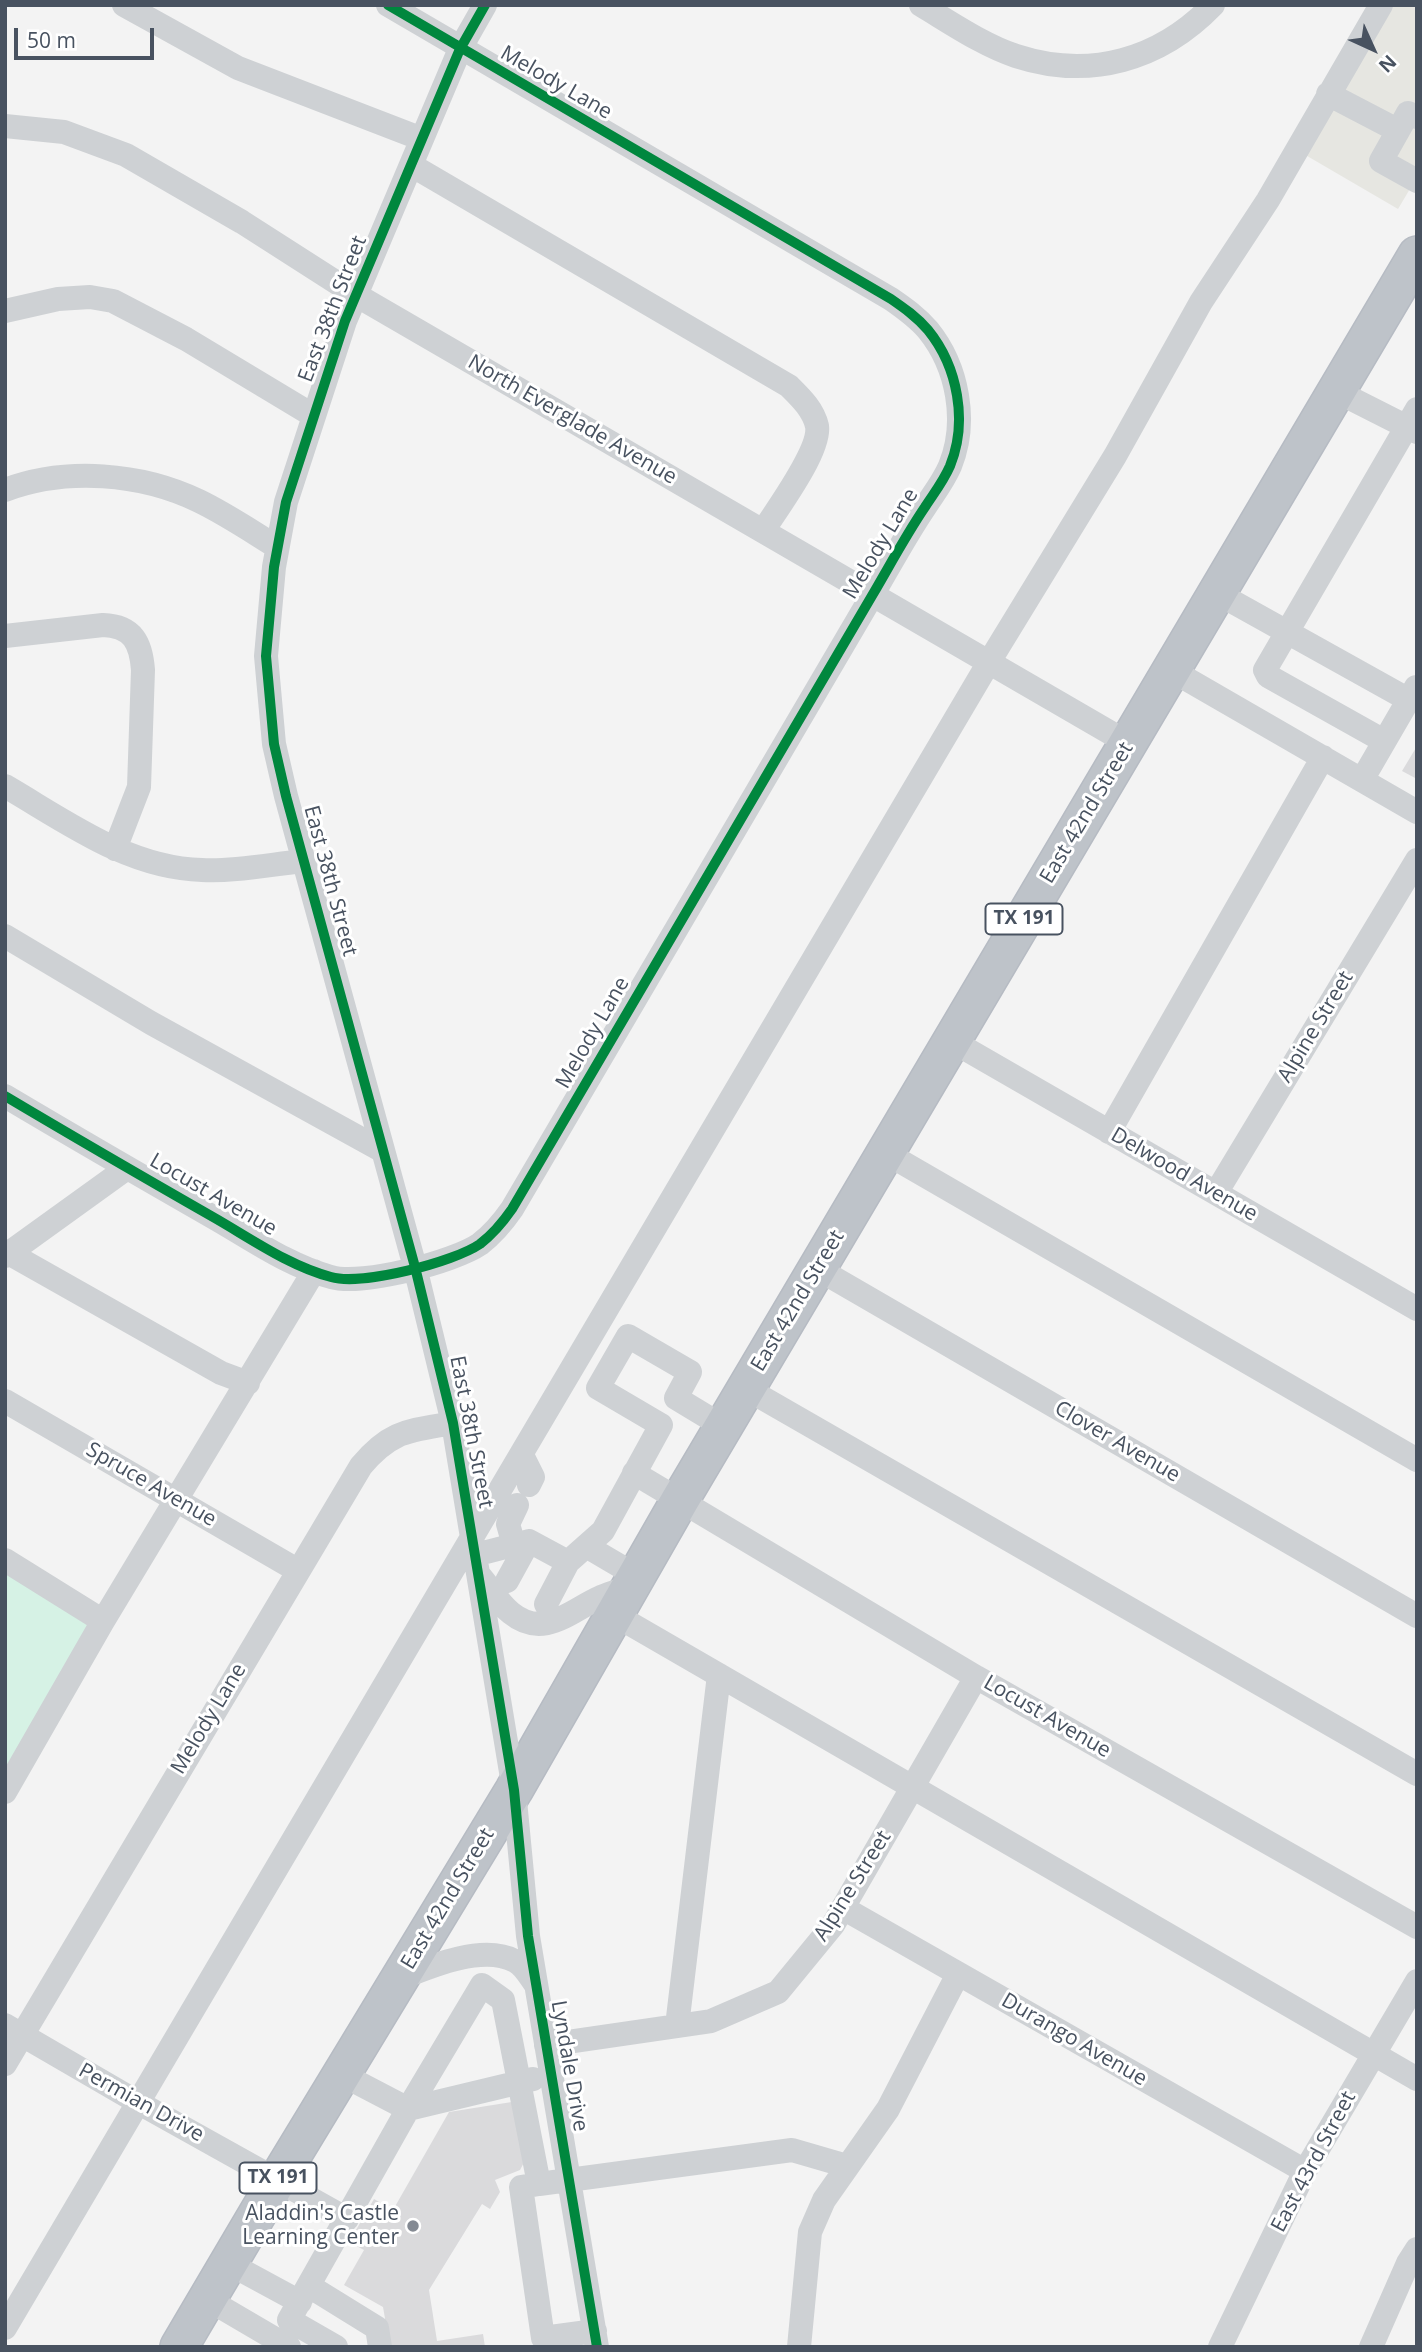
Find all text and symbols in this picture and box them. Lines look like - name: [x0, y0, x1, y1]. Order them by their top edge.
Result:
- scale bar: [18, 14, 158, 58]
- north arrow: [1338, 14, 1408, 84]
- text: 50 m: [27, 26, 76, 54]
- street label: Melody Lane: [496, 41, 616, 125]
- text: N: [1373, 49, 1403, 78]
- street label: East 38th Street: [294, 232, 372, 386]
- street label: North Everglade Avenue: [463, 350, 681, 490]
- street label: Melody Lane: [838, 484, 924, 604]
- street label: East 42nd Street: [1035, 738, 1139, 888]
- street label: East 38th Street: [298, 803, 362, 959]
- road number: TX 191: [986, 903, 1062, 934]
- street label: Alpine Street: [1273, 967, 1359, 1087]
- street label: Melody Lane: [551, 973, 635, 1093]
- street label: Delwood Avenue: [1106, 1123, 1262, 1227]
- street label: Locust Avenue: [145, 1148, 281, 1242]
- street label: East 42nd Street: [746, 1226, 850, 1376]
- street label: East 38th Street: [444, 1354, 498, 1510]
- street label: Clover Avenue: [1050, 1396, 1184, 1488]
- street label: Spruce Avenue: [81, 1438, 221, 1532]
- street label: Melody Lane: [166, 1659, 252, 1779]
- street label: Locust Avenue: [979, 1670, 1115, 1764]
- street label: East 42nd Street: [396, 1824, 500, 1974]
- street label: Alpine Street: [809, 1826, 897, 1946]
- street label: Durango Avenue: [997, 1988, 1151, 2092]
- street label: Lyndale Drive: [545, 1998, 593, 2134]
- street label: Permian Drive: [74, 2058, 208, 2148]
- street label: East 43rd Street: [1266, 2087, 1362, 2237]
- road number: TX 191: [240, 2162, 316, 2194]
- place label: Aladdin's Castle Learning Center: [242, 2201, 399, 2251]
- marker: Aladdin's Castle Learning Center: [405, 2218, 421, 2234]

